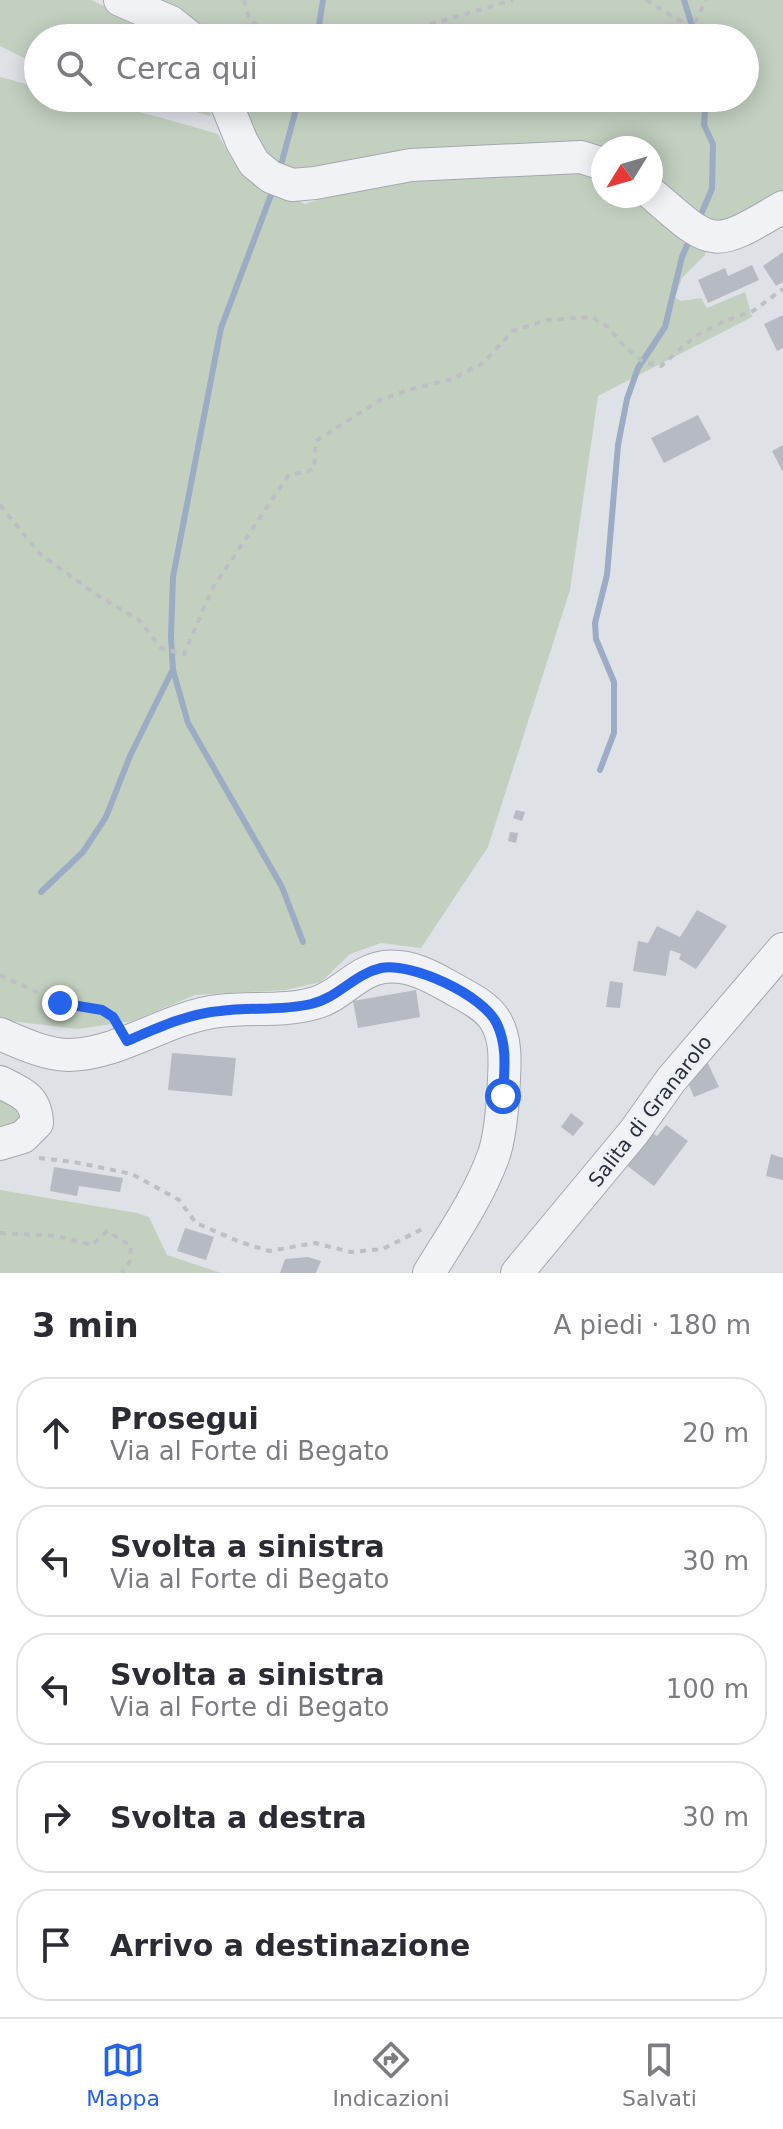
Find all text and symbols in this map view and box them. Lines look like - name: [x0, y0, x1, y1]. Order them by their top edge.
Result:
- search box: [24, 24, 759, 112]
- icon: search: [52, 46, 96, 90]
- text: Cerca qui: [116, 51, 258, 86]
- north arrow: [591, 136, 663, 208]
- route end: [42, 985, 78, 1021]
- street label: Salita di Granarolo: [583, 1030, 717, 1192]
- route start: [485, 1078, 521, 1114]
- text: 3 min: [32, 1305, 139, 1345]
- text: A piedi · 180 m: [553, 1310, 751, 1340]
- text: Prosegui: [110, 1401, 259, 1436]
- icon: ahead: [34, 1411, 78, 1455]
- text: 20 m: [682, 1418, 749, 1448]
- text: Via al Forte di Begato: [110, 1436, 390, 1466]
- text: Svolta a sinistra: [110, 1529, 385, 1564]
- icon: left: [34, 1539, 78, 1583]
- text: 30 m: [682, 1546, 749, 1576]
- text: Via al Forte di Begato: [110, 1564, 390, 1594]
- text: Svolta a sinistra: [110, 1657, 385, 1692]
- icon: left: [34, 1667, 78, 1711]
- text: 100 m: [666, 1674, 749, 1704]
- text: Via al Forte di Begato: [110, 1692, 390, 1722]
- icon: right: [34, 1795, 78, 1839]
- text: Svolta a destra: [110, 1800, 367, 1835]
- text: 30 m: [682, 1802, 749, 1832]
- icon: arrive: [34, 1923, 78, 1967]
- text: Arrivo a destinazione: [110, 1928, 470, 1963]
- tab: Mappa: [86, 2038, 160, 2111]
- tab: Indicazioni: [332, 2038, 450, 2111]
- tab: Salvati: [622, 2038, 697, 2111]

